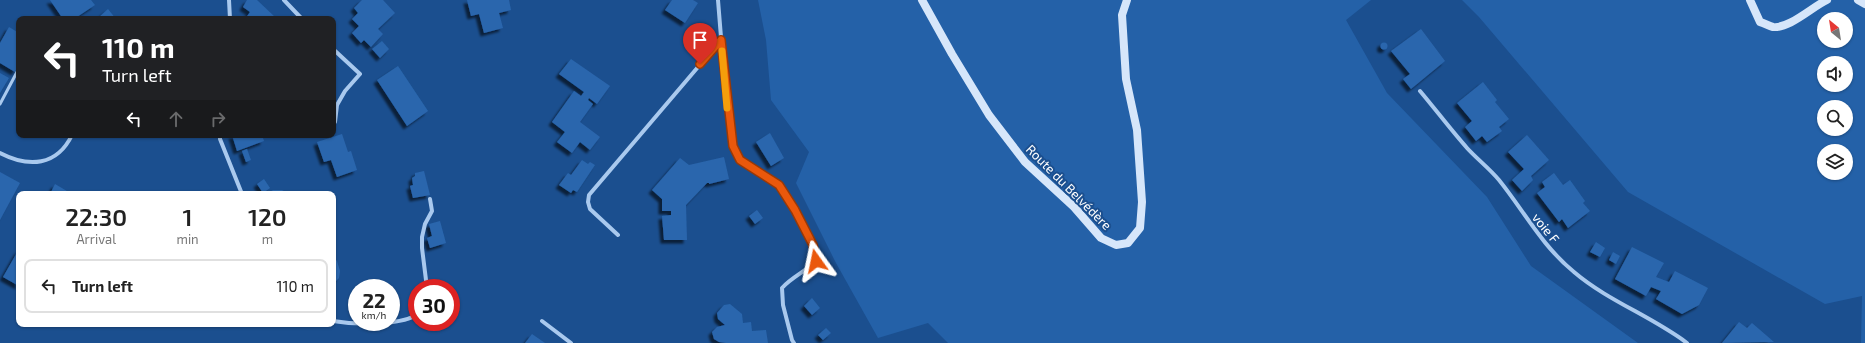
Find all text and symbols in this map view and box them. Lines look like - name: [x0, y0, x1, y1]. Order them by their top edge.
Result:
- north arrow: [1817, 12, 1853, 48]
- map controls: [1817, 12, 1853, 180]
- pin: [683, 23, 717, 64]
- icon: arrive: [689, 29, 711, 51]
- text: 110 m: [102, 30, 175, 64]
- icon: left: [36, 32, 88, 84]
- button: sound: [1817, 56, 1853, 92]
- text: Turn left: [102, 64, 172, 86]
- button: search: [1817, 100, 1853, 136]
- icon: left: [123, 108, 145, 130]
- icon: ahead: [165, 108, 187, 130]
- icon: right: [207, 108, 229, 130]
- street label: Route du Belvédère: [1023, 141, 1115, 233]
- button: layers: [1817, 144, 1853, 180]
- text: 22:30: [65, 202, 127, 231]
- text: 1: [183, 202, 193, 231]
- text: 120: [248, 202, 287, 231]
- street label: voie F: [1529, 210, 1563, 246]
- text: Arrival: [76, 231, 116, 247]
- text: min: [177, 231, 199, 247]
- text: m: [262, 231, 273, 247]
- position arrow: [795, 240, 837, 282]
- icon: left: [38, 275, 60, 297]
- text: Turn left: [72, 277, 133, 295]
- text: 110 m: [277, 277, 314, 295]
- speed limit sign: 30: [408, 279, 460, 331]
- text: 22: [362, 288, 386, 312]
- text: km/h: [362, 309, 386, 321]

